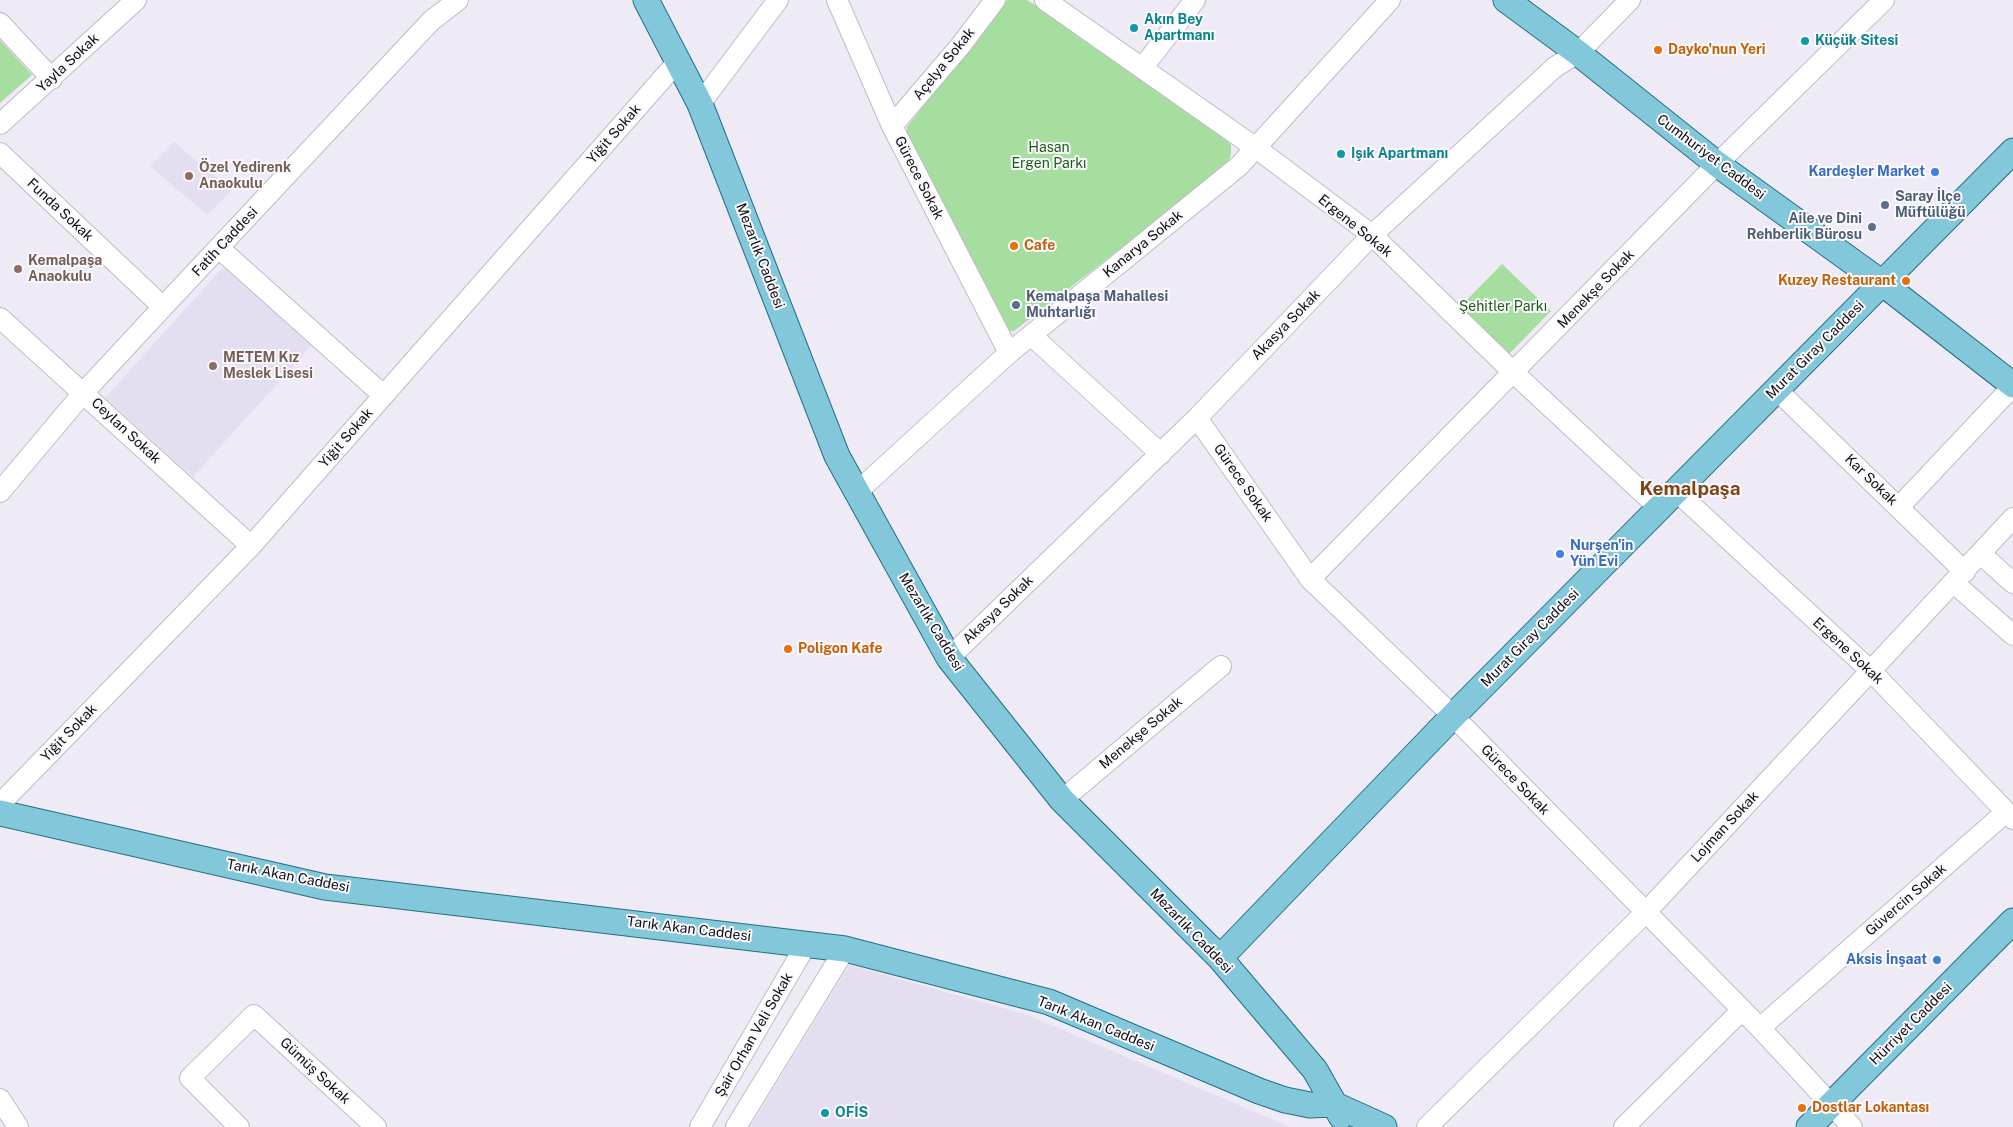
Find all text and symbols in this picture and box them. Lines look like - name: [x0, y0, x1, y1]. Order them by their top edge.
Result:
- place label: Akın Bey Apartmanı: [1144, 12, 1215, 44]
- marker: Akın Bey Apartmanı: [1128, 22, 1140, 34]
- street label: Açelya Sokak: [910, 24, 978, 104]
- street label: Yayla Sokak: [34, 30, 102, 96]
- place label: Küçük Sitesi: [1815, 33, 1898, 49]
- marker: Küçük Sitesi: [1799, 35, 1811, 47]
- place label: Dayko'nun Yeri: [1668, 42, 1766, 58]
- marker: Dayko'nun Yeri: [1652, 44, 1664, 56]
- street label: Yiğit Sokak: [584, 101, 644, 167]
- street label: Cumhuriyet Caddesi: [1653, 111, 1769, 203]
- street label: Gürece Sokak: [891, 134, 947, 222]
- park label: Hasan Ergen Parkı: [1012, 140, 1086, 172]
- place label: Işık Apartmanı: [1351, 146, 1448, 162]
- marker: Işık Apartmanı: [1335, 148, 1347, 160]
- place label: Özel Yedirenk Anaokulu: [199, 160, 291, 192]
- place label: Kardeşler Market: [1808, 164, 1925, 180]
- marker: Kardeşler Market: [1929, 166, 1941, 178]
- marker: Özel Yedirenk Anaokulu: [183, 170, 195, 182]
- street label: Funda Sokak: [23, 175, 97, 245]
- place label: Saray İlçe Müftülüğü: [1895, 189, 1965, 222]
- street label: Ergene Sokak: [1315, 191, 1395, 261]
- marker: Saray İlçe Müftülüğü: [1879, 199, 1891, 211]
- street label: Mezarlık Caddesi: [732, 201, 788, 311]
- street label: Fatih Caddesi: [189, 204, 261, 280]
- street label: Kanarya Sokak: [1100, 207, 1186, 281]
- place label: Aile ve Dini Rehberlik Bürosu: [1747, 211, 1862, 243]
- marker: Aile ve Dini Rehberlik Bürosu: [1866, 221, 1878, 233]
- place label: Cafe: [1024, 238, 1055, 254]
- marker: Cafe: [1008, 240, 1020, 252]
- street label: Menekşe Sokak: [1554, 246, 1638, 332]
- place label: Kemalpaşa Anaokulu: [28, 253, 102, 286]
- marker: Kemalpaşa Anaokulu: [12, 263, 24, 275]
- place label: Kuzey Restaurant: [1778, 273, 1896, 289]
- marker: Kuzey Restaurant: [1900, 275, 1912, 287]
- street label: Akasya Sokak: [1248, 286, 1324, 364]
- place label: Kemalpaşa Mahallesi Muhtarlığı: [1026, 289, 1168, 322]
- street label: Murat Giray Caddesi: [1762, 297, 1868, 403]
- marker: Kemalpaşa Mahallesi Muhtarlığı: [1010, 299, 1022, 311]
- park label: Şehitler Parkı: [1459, 299, 1547, 315]
- place label: METEM Kız Meslek Lisesi: [223, 350, 313, 382]
- marker: METEM Kız Meslek Lisesi: [207, 360, 219, 372]
- street label: Ceylan Sokak: [88, 395, 164, 467]
- street label: Yiğit Sokak: [316, 405, 376, 471]
- street label: Gürece Sokak: [1210, 441, 1276, 525]
- street label: Kar Sokak: [1841, 451, 1901, 509]
- district label: Kemalpaşa: [1640, 478, 1740, 500]
- place label: Nurşen'in Yün Evi: [1570, 538, 1633, 570]
- marker: Nurşen'in Yün Evi: [1554, 548, 1566, 560]
- street label: Mezarlık Caddesi: [895, 570, 967, 674]
- street label: Akasya Sokak: [959, 572, 1037, 648]
- street label: Murat Giray Caddesi: [1477, 585, 1583, 691]
- street label: Ergene Sokak: [1809, 614, 1887, 688]
- place label: Poligon Kafe: [798, 641, 883, 657]
- marker: Poligon Kafe: [782, 643, 794, 655]
- street label: Menekşe Sokak: [1096, 693, 1186, 773]
- street label: Yiğit Sokak: [38, 701, 100, 765]
- street label: Gürece Sokak: [1477, 741, 1553, 819]
- street label: Lojman Sokak: [1688, 788, 1762, 866]
- street label: Tarık Akan Caddesi: [225, 856, 351, 896]
- street label: Güvercin Sokak: [1862, 860, 1950, 940]
- street label: Mezarlık Caddesi: [1146, 885, 1236, 977]
- street label: Tarık Akan Caddesi: [626, 913, 752, 945]
- place label: Aksis İnşaat: [1846, 952, 1927, 968]
- marker: Aksis İnşaat: [1931, 954, 1943, 966]
- street label: Şair Orhan Veli Sokak: [712, 970, 796, 1100]
- street label: Hürriyet Caddesi: [1866, 979, 1956, 1069]
- street label: Tarık Akan Caddesi: [1035, 993, 1157, 1055]
- street label: Gümüş Sokak: [276, 1034, 354, 1108]
- place label: Dostlar Lokantası: [1812, 1100, 1929, 1116]
- marker: Dostlar Lokantası: [1796, 1102, 1808, 1114]
- place label: OFİS: [835, 1105, 868, 1121]
- marker: OFİS: [819, 1107, 831, 1119]

